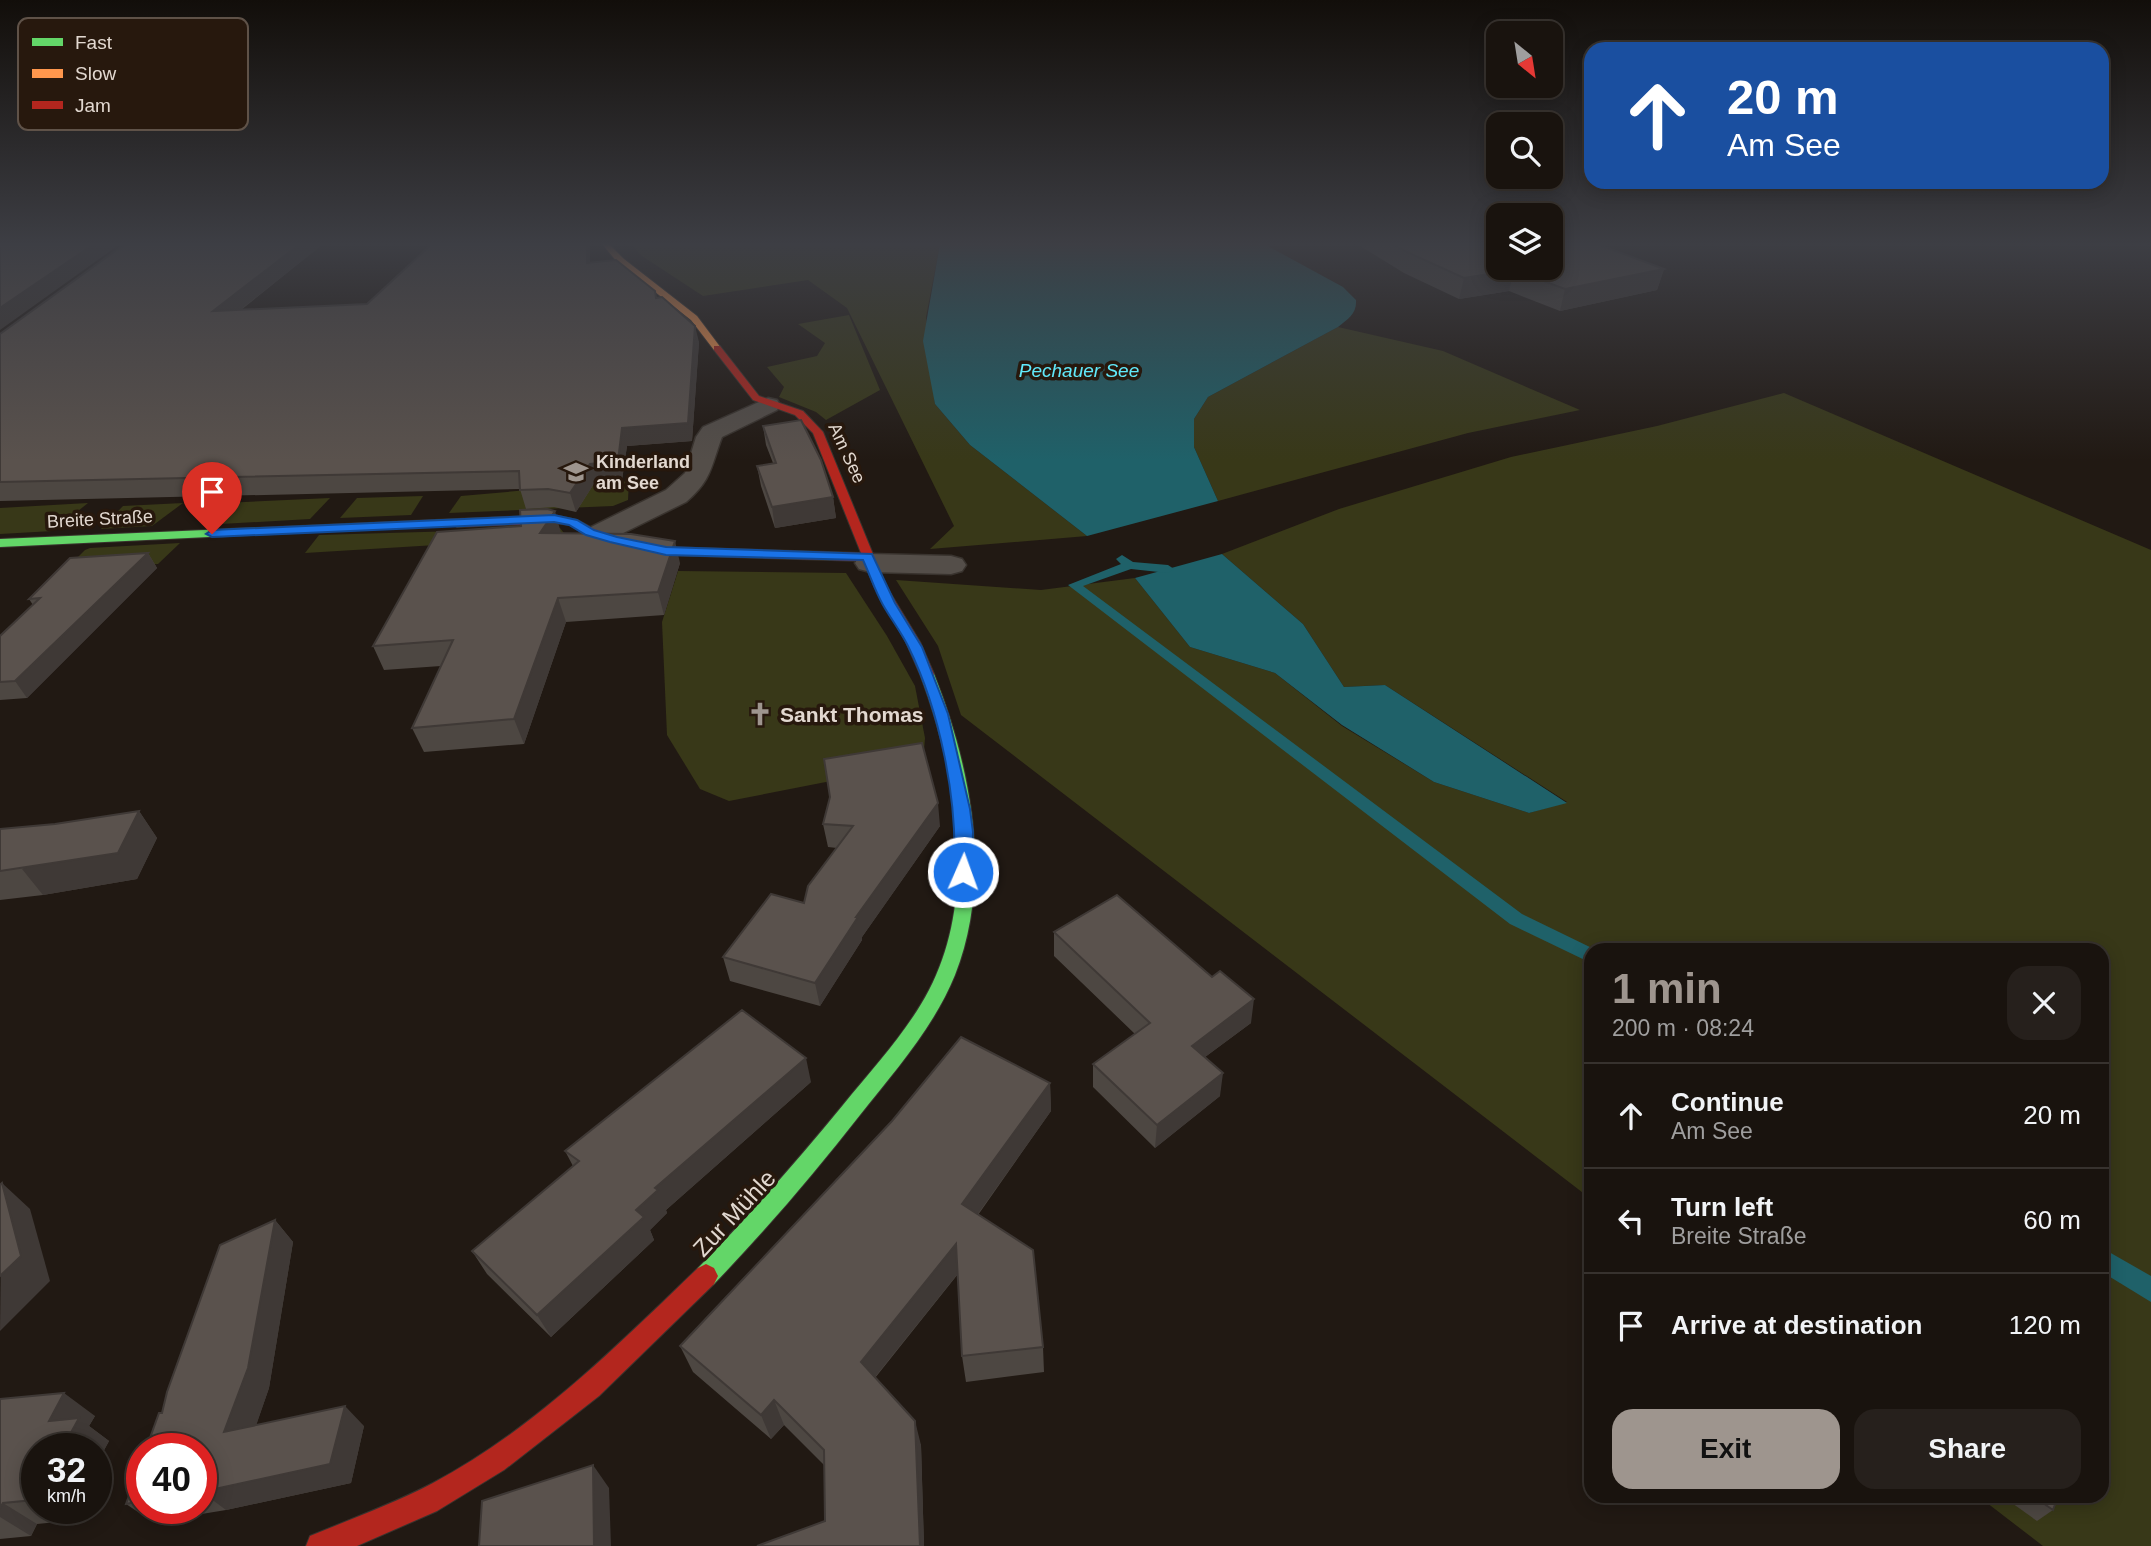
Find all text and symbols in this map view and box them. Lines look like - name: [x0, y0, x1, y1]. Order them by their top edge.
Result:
- legend: [18, 18, 248, 130]
- north arrow: [1486, 21, 1563, 98]
- map controls: [1486, 21, 1563, 280]
- text: Fast: [75, 32, 113, 53]
- text: Slow: [75, 63, 116, 84]
- icon: ahead: [1612, 70, 1703, 161]
- text: 20 m: [1727, 70, 1839, 124]
- text: Jam: [75, 95, 111, 116]
- button: search: [1486, 112, 1563, 189]
- text: Am See: [1727, 127, 1841, 163]
- button: layers: [1486, 203, 1563, 280]
- water label: Pechauer See: [1019, 360, 1139, 381]
- street label: Am See: [824, 420, 870, 486]
- place label: Kinderland am See: [596, 452, 690, 493]
- school or university icon: Kinderland am See: [562, 458, 590, 486]
- pin: [182, 462, 242, 534]
- icon: arrive: [193, 473, 231, 511]
- street label: Breite Straße: [47, 506, 153, 532]
- church icon: Sankt Thomas: [746, 700, 774, 728]
- place label: Sankt Thomas: [780, 703, 924, 726]
- position arrow: [926, 835, 1000, 909]
- text: 1 min: [1612, 965, 1722, 1012]
- button: close: [2007, 966, 2081, 1040]
- text: 200 m · 08:24: [1612, 1015, 1754, 1041]
- text: Continue: [1671, 1087, 1784, 1117]
- icon: ahead: [1612, 1097, 1650, 1135]
- text: 20 m: [2023, 1100, 2081, 1130]
- text: Am See: [1671, 1118, 1753, 1144]
- street label: Zur Mühle: [687, 1164, 781, 1262]
- text: Turn left: [1671, 1192, 1773, 1222]
- icon: left: [1612, 1202, 1650, 1240]
- text: 60 m: [2023, 1205, 2081, 1235]
- text: Breite Straße: [1671, 1223, 1807, 1249]
- icon: arrive: [1612, 1307, 1650, 1345]
- text: Arrive at destination: [1671, 1310, 1922, 1340]
- text: 120 m: [2009, 1310, 2081, 1340]
- button: Exit: [1612, 1409, 1840, 1489]
- button: Share: [1854, 1409, 2081, 1489]
- speed limit sign: 40: [126, 1433, 217, 1524]
- text: 32: [47, 1450, 86, 1489]
- text: km/h: [47, 1486, 86, 1506]

